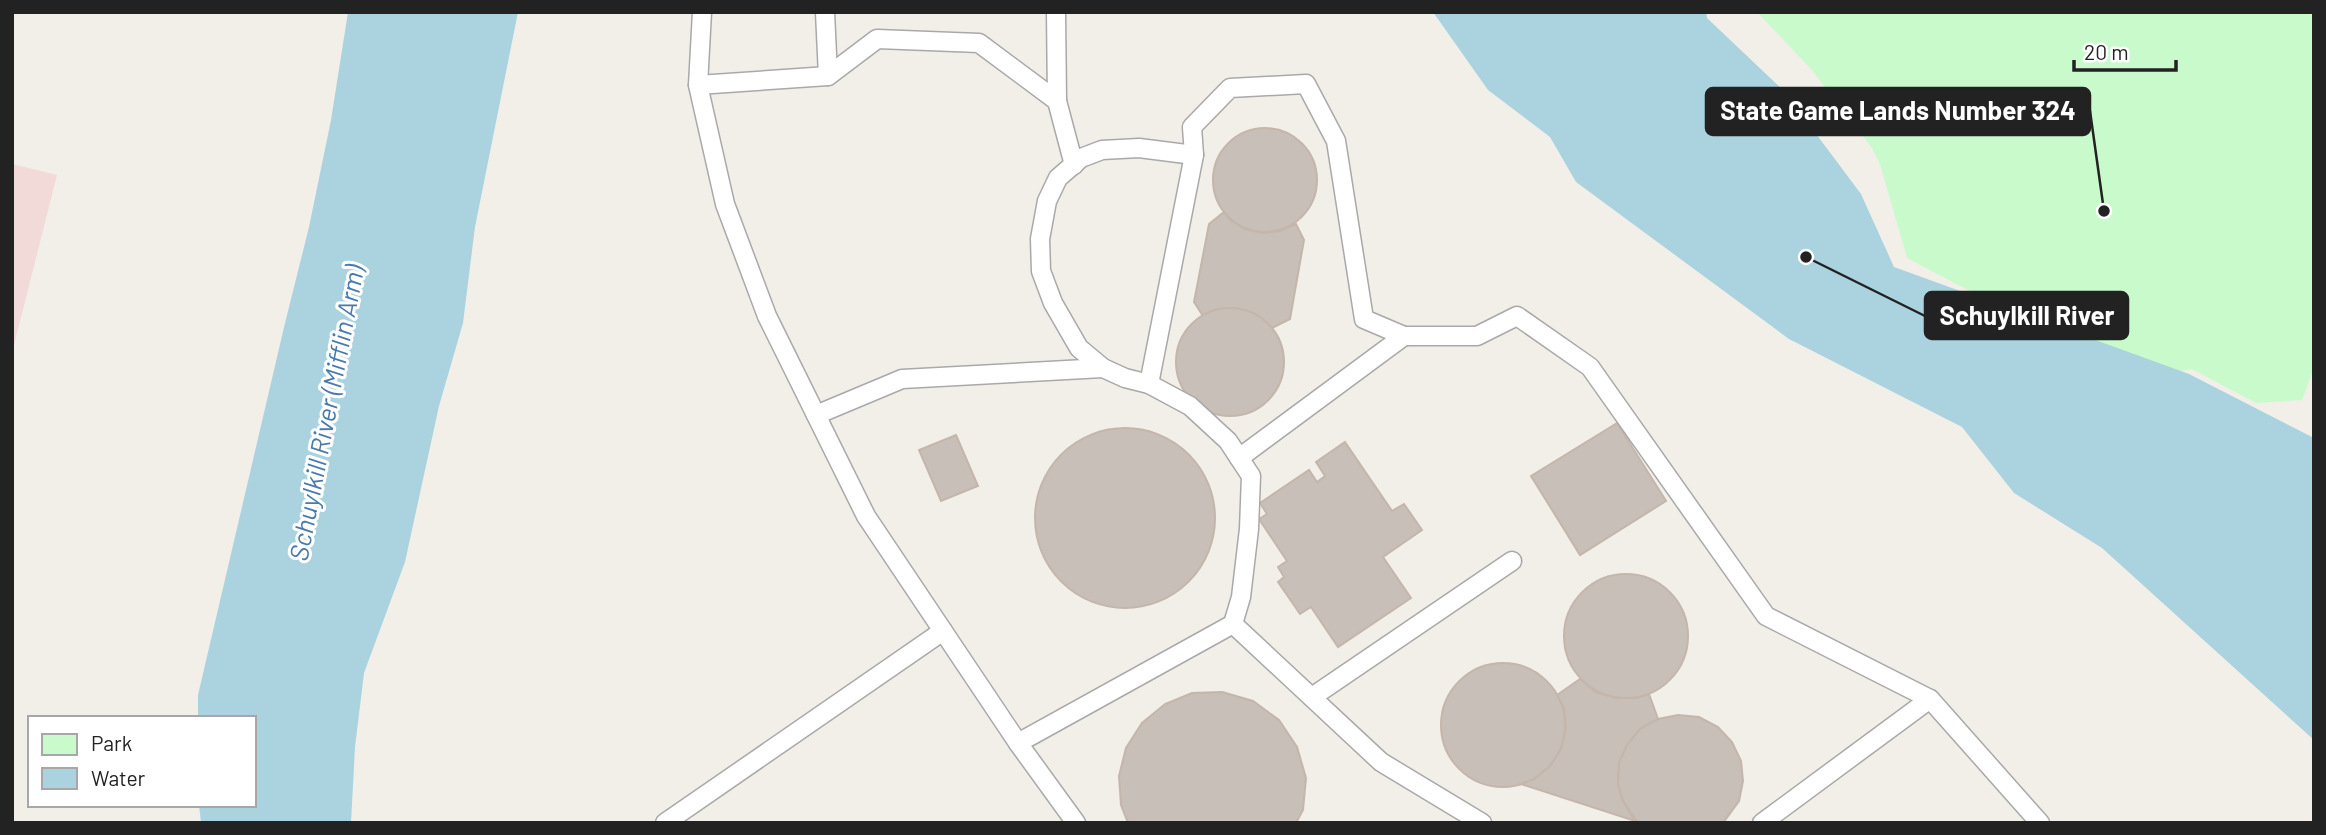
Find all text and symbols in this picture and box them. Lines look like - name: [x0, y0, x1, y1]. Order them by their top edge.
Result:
- scale bar: [2074, 28, 2176, 72]
- text: 20 m: [2084, 39, 2129, 64]
- callout: State Game Lands Number 324: [1706, 88, 2090, 135]
- text: State Game Lands Number 324: [1720, 94, 2076, 125]
- water label: Schuylkill River (Mifflin Arm): [282, 261, 370, 563]
- callout: Schuylkill River: [1925, 292, 2128, 339]
- text: Schuylkill River: [1939, 299, 2115, 330]
- legend: [28, 716, 256, 807]
- text: Park: [91, 730, 132, 755]
- text: Water: [91, 765, 146, 790]

